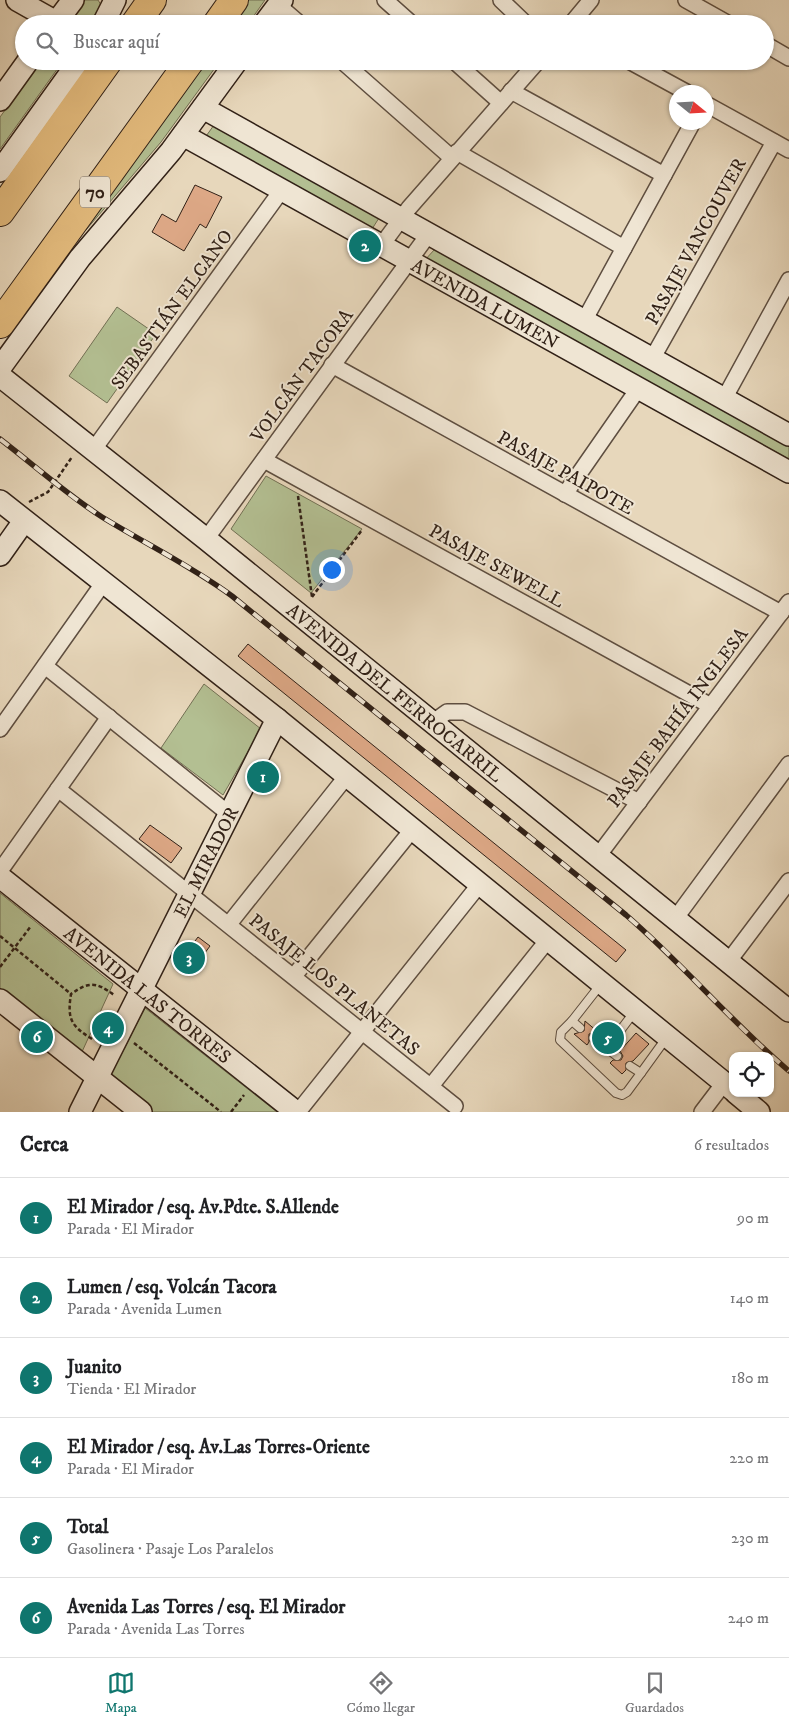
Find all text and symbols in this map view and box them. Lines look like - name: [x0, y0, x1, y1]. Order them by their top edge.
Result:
- search box: [15, 15, 774, 70]
- icon: search: [33, 29, 61, 57]
- text: Buscar aquí: [73, 31, 159, 54]
- north arrow: [669, 85, 714, 130]
- street label: PASAJE VANCOUVER: [641, 154, 752, 329]
- road number: 70: [80, 176, 110, 208]
- street label: SEBASTIÁN ELCANO: [105, 224, 238, 394]
- pin: 2: [349, 227, 381, 265]
- street label: AVENIDA LUMEN: [407, 254, 562, 355]
- street label: VOLCÁN TACORA: [244, 303, 359, 448]
- street label: PASAJE PAIPOTE: [493, 426, 637, 520]
- street label: PASAJE SEWELL: [425, 520, 568, 613]
- your location: [319, 557, 345, 583]
- street label: AVENIDA DEL FERROCARRIL: [282, 599, 507, 788]
- street label: PASAJE BAHÍA INGLESA: [601, 621, 754, 812]
- pin: 1: [247, 758, 279, 796]
- street label: EL MIRADOR: [169, 803, 244, 922]
- street label: PASAJE LOS PLANETAS: [244, 909, 424, 1061]
- street label: AVENIDA LAS TORRES: [59, 922, 235, 1069]
- pin: 3: [173, 939, 205, 977]
- pin: 4: [92, 1009, 124, 1047]
- pin: 6: [21, 1018, 53, 1056]
- pin: 5: [592, 1019, 624, 1057]
- map controls: [729, 1052, 774, 1097]
- button: locate: [729, 1052, 774, 1097]
- text: Cerca: [20, 1132, 68, 1158]
- text: 6 resultados: [694, 1135, 769, 1155]
- text: El Mirador / esq. Av.Pdte. S.Allende: [67, 1196, 339, 1219]
- text: 1: [33, 1208, 39, 1228]
- text: 90 m: [737, 1208, 769, 1228]
- text: Parada · El Mirador: [67, 1219, 194, 1239]
- text: Lumen / esq. Volcán Tacora: [67, 1276, 277, 1299]
- text: 2: [32, 1288, 40, 1308]
- text: 140 m: [730, 1288, 769, 1308]
- text: Parada · Avenida Lumen: [67, 1299, 222, 1319]
- text: Juanito: [67, 1356, 122, 1379]
- text: 3: [33, 1368, 39, 1388]
- text: 180 m: [731, 1368, 769, 1388]
- text: Tienda · El Mirador: [67, 1379, 196, 1399]
- text: El Mirador / esq. Av.Las Torres-Oriente: [67, 1436, 370, 1459]
- text: 4: [31, 1448, 41, 1468]
- text: 220 m: [729, 1448, 769, 1468]
- text: Parada · El Mirador: [67, 1459, 194, 1479]
- text: Total: [67, 1516, 108, 1539]
- text: 5: [32, 1528, 40, 1548]
- text: 230 m: [731, 1528, 769, 1548]
- text: Gasolinera · Pasaje Los Paralelos: [67, 1539, 274, 1559]
- text: Avenida Las Torres / esq. El Mirador: [67, 1596, 345, 1619]
- text: 6: [32, 1608, 40, 1628]
- text: 240 m: [728, 1608, 769, 1628]
- text: Parada · Avenida Las Torres: [67, 1619, 245, 1639]
- tab: Mapa: [105, 1669, 137, 1717]
- tab: Cómo llegar: [347, 1669, 415, 1717]
- tab: Guardados: [625, 1669, 684, 1717]

